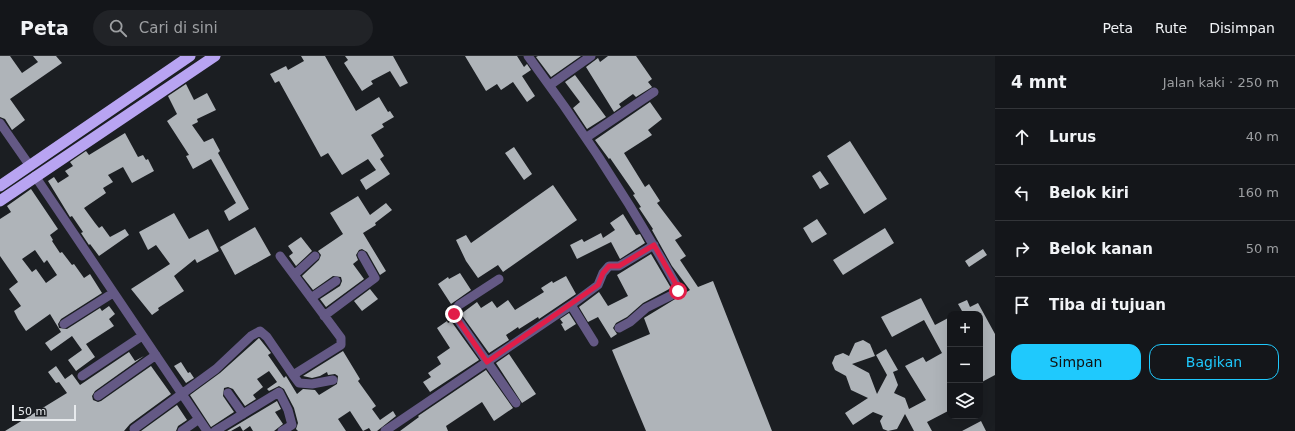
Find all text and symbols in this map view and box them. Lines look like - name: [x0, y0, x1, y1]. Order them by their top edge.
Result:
- search box: [93, 10, 373, 46]
- text: Peta: [20, 17, 69, 39]
- icon: search: [107, 17, 129, 39]
- text: Cari di sini: [139, 19, 218, 37]
- text: Peta: [1102, 20, 1133, 36]
- text: Rute: [1155, 20, 1187, 36]
- text: Disimpan: [1209, 20, 1275, 36]
- text: 4 mnt: [1011, 72, 1067, 92]
- text: Jalan kaki · 250 m: [1163, 75, 1279, 90]
- icon: ahead: [1011, 126, 1033, 148]
- text: Lurus: [1049, 128, 1096, 146]
- text: 40 m: [1246, 129, 1279, 144]
- icon: left: [1011, 182, 1033, 204]
- text: Belok kiri: [1049, 184, 1129, 202]
- text: 160 m: [1237, 185, 1279, 200]
- icon: right: [1011, 238, 1033, 260]
- text: Belok kanan: [1049, 240, 1153, 258]
- text: 50 m: [1246, 241, 1279, 256]
- route start: [669, 282, 687, 300]
- icon: arrive: [1011, 294, 1033, 316]
- text: Tiba di tujuan: [1049, 296, 1166, 314]
- route end: [445, 305, 463, 323]
- map controls: [947, 311, 983, 419]
- button: +: [947, 311, 983, 347]
- button: Simpan: [1011, 344, 1141, 380]
- button: Bagikan: [1149, 344, 1279, 380]
- button: −: [947, 347, 983, 383]
- button: layers: [947, 383, 983, 419]
- scale bar: [12, 403, 76, 422]
- text: 50 m: [18, 405, 46, 418]

